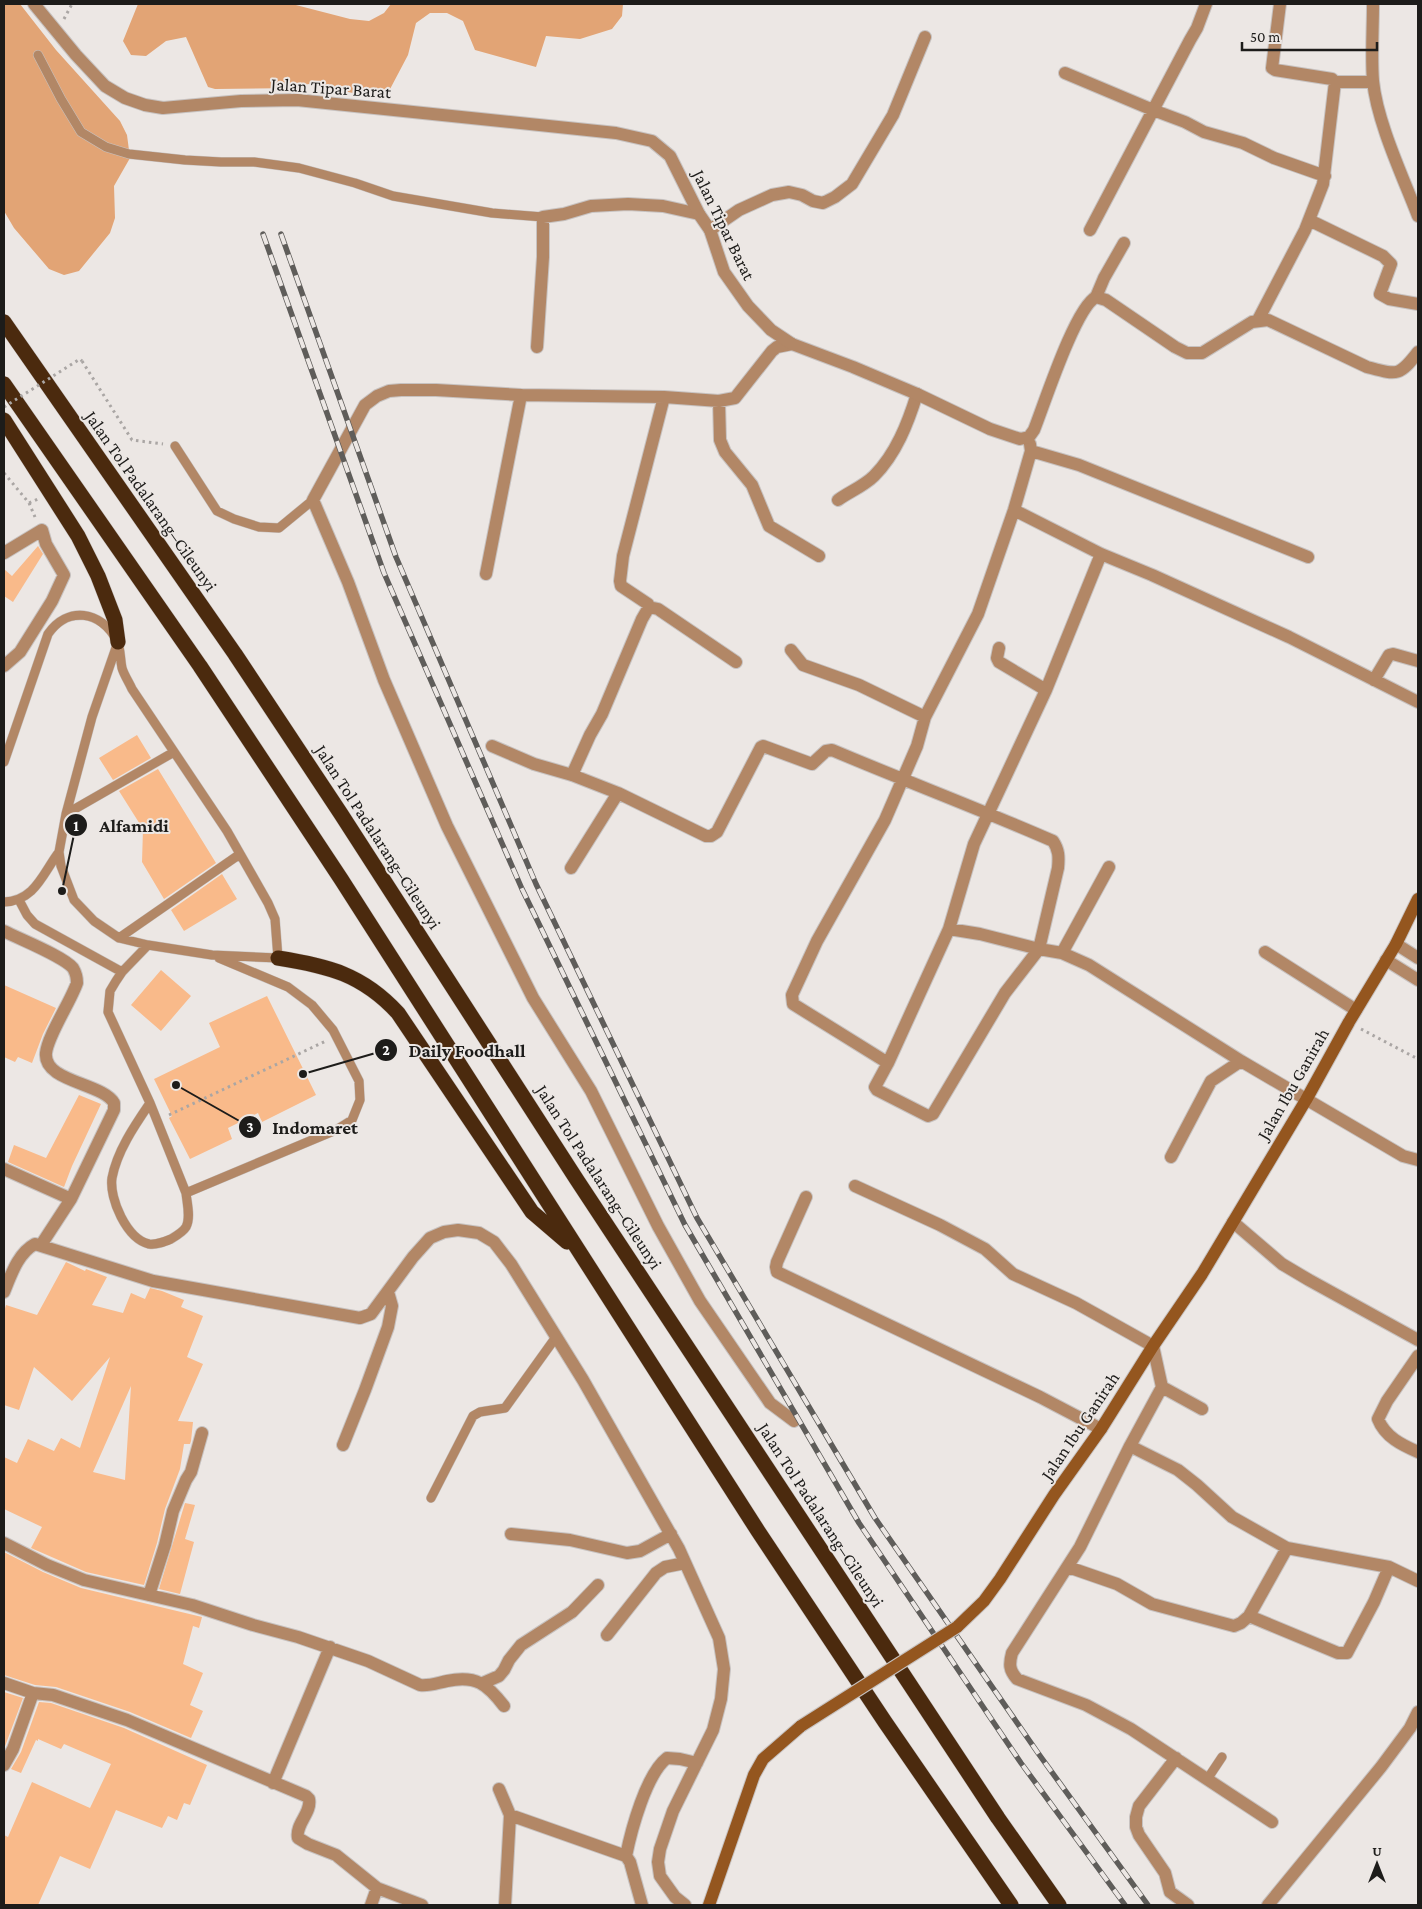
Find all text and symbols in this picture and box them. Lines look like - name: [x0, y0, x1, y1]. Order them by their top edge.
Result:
- scale bar: [1242, 20, 1377, 52]
- text: 50 m: [1250, 29, 1280, 45]
- street label: Jalan Tipar Barat: [268, 74, 393, 102]
- street label: Jalan Tipar Barat: [688, 165, 760, 284]
- street label: Jalan Tol Padalarang–Cileunyi: [80, 405, 221, 595]
- street label: Jalan Tol Padalarang–Cileunyi: [310, 739, 445, 933]
- callout: Alfamidi: [64, 808, 178, 842]
- text: Alfamidi: [98, 815, 169, 836]
- text: 1: [73, 818, 79, 834]
- street label: Jalan Ibu Ganirah: [1252, 1024, 1333, 1145]
- callout: Daily Foodhall: [374, 1033, 536, 1067]
- text: Daily Foodhall: [408, 1040, 526, 1061]
- text: 2: [382, 1042, 390, 1058]
- street label: Jalan Tol Padalarang–Cileunyi: [531, 1079, 666, 1273]
- callout: Indomaret: [237, 1110, 368, 1144]
- text: Indomaret: [272, 1117, 358, 1138]
- text: 3: [246, 1119, 254, 1135]
- street label: Jalan Ibu Ganirah: [1035, 1368, 1124, 1485]
- street label: Jalan Tol Padalarang–Cileunyi: [753, 1417, 888, 1611]
- north arrow: [1352, 1839, 1402, 1889]
- text: U: [1372, 1843, 1382, 1859]

